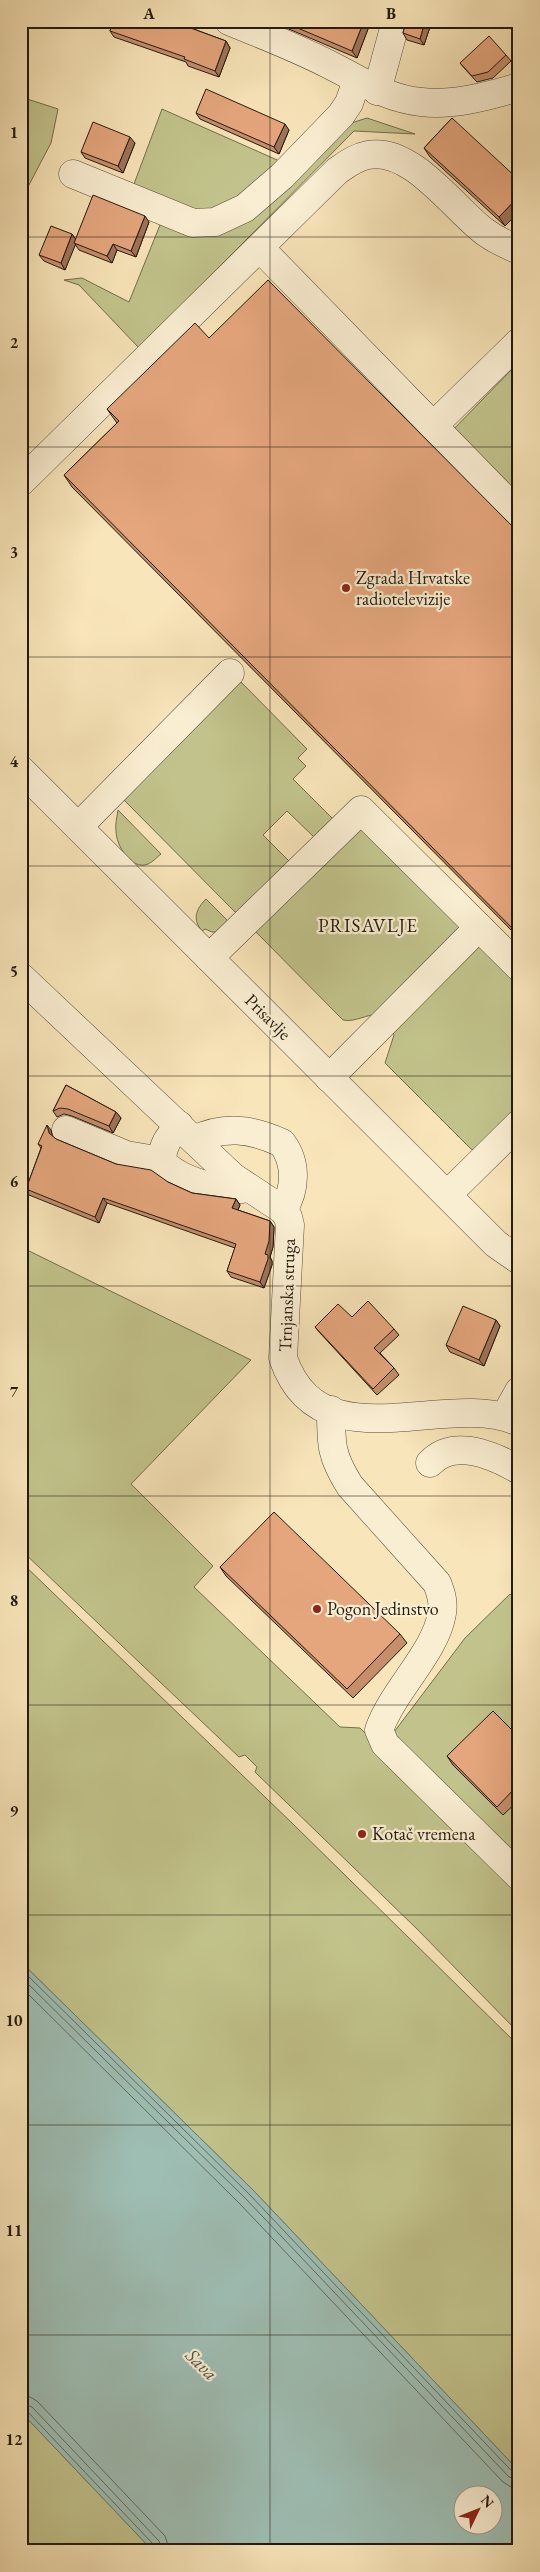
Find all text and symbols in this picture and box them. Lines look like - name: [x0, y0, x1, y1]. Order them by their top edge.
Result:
- text: A: [142, 3, 155, 24]
- text: B: [386, 3, 396, 24]
- text: 1: [10, 122, 18, 143]
- text: 2: [10, 332, 19, 353]
- text: 3: [10, 542, 18, 563]
- place label: Zgrada Hrvatske radiotelevizije: [356, 566, 470, 610]
- marker: Zgrada Hrvatske radiotelevizije: [340, 582, 352, 594]
- text: 4: [10, 751, 19, 772]
- district label: PRISAVLJE: [318, 913, 418, 938]
- text: 5: [10, 961, 18, 982]
- street label: Prisavlje: [240, 989, 296, 1045]
- text: 6: [10, 1171, 19, 1192]
- street label: Trnjanska struga: [273, 1237, 300, 1352]
- text: 7: [10, 1381, 19, 1402]
- text: 8: [10, 1590, 18, 1611]
- place label: Pogon Jedinstvo: [327, 1597, 439, 1620]
- marker: Pogon Jedinstvo: [311, 1603, 323, 1615]
- text: 9: [10, 1800, 19, 1821]
- place label: Kotač vremena: [372, 1822, 476, 1845]
- marker: Kotač vremena: [356, 1828, 368, 1840]
- text: 10: [6, 2010, 23, 2031]
- text: 11: [6, 2220, 22, 2241]
- water label: Sava: [180, 2342, 223, 2386]
- text: 12: [6, 2429, 23, 2450]
- north arrow: [452, 2484, 502, 2534]
- text: N: [477, 2491, 498, 2512]

